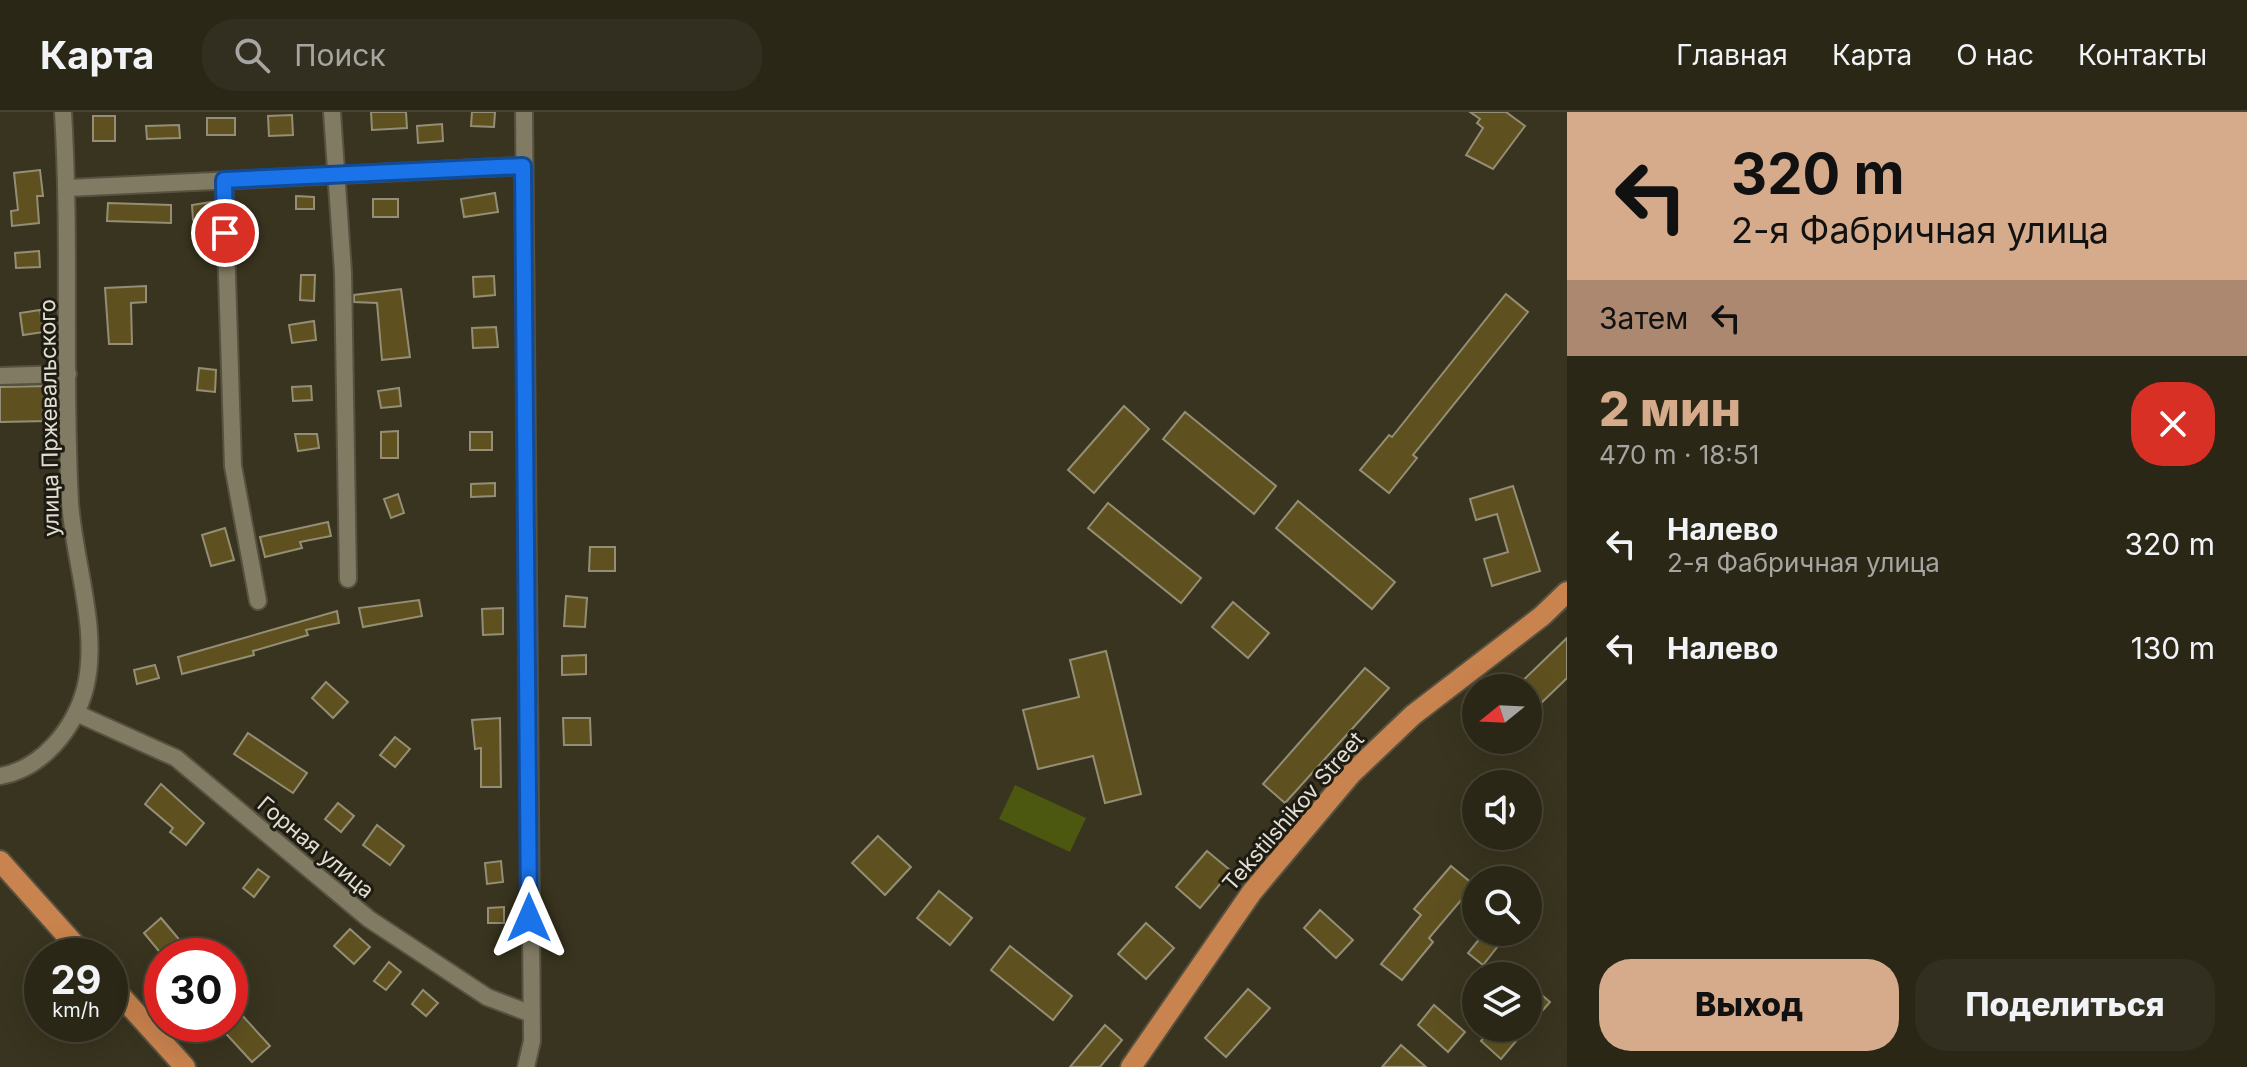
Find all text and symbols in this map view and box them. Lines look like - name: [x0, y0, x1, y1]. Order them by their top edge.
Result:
- search box: [202, 19, 762, 91]
- text: Карта: [40, 32, 154, 78]
- icon: search: [230, 33, 274, 77]
- text: Поиск: [294, 37, 386, 73]
- text: Главная: [1676, 38, 1788, 72]
- text: Карта: [1832, 38, 1912, 72]
- text: О нас: [1956, 38, 2034, 72]
- text: Контакты: [2078, 38, 2207, 72]
- text: 320 m: [1731, 140, 1905, 208]
- icon: left: [1599, 144, 1703, 248]
- pin: [191, 199, 259, 267]
- text: 2-я Фабричная улица: [1731, 208, 2109, 252]
- icon: arrive: [203, 211, 247, 255]
- icon: left: [1704, 296, 1748, 340]
- street label: улица Пржевальского: [34, 299, 64, 537]
- text: Затем: [1599, 300, 1688, 336]
- text: 2 мин: [1599, 379, 1741, 438]
- button: close: [2131, 382, 2215, 466]
- text: 470 m · 18:51: [1599, 439, 1759, 470]
- text: Налево: [1667, 511, 1779, 547]
- icon: left: [1599, 522, 1643, 566]
- text: 320 m: [2125, 526, 2215, 562]
- text: 2-я Фабричная улица: [1667, 547, 1940, 578]
- icon: left: [1599, 626, 1643, 670]
- text: Налево: [1667, 630, 1779, 666]
- text: 130 m: [2131, 630, 2215, 666]
- north arrow: [1462, 674, 1542, 754]
- map controls: [1462, 674, 1542, 1042]
- street label: Tekstilshikov Street: [1217, 726, 1369, 896]
- button: sound: [1462, 770, 1542, 850]
- street label: Горная улица: [253, 791, 379, 903]
- button: search: [1462, 866, 1542, 946]
- position arrow: [487, 876, 571, 960]
- speed limit sign: 30: [144, 938, 248, 1042]
- text: 29: [50, 955, 102, 1004]
- button: Выход: [1599, 959, 1899, 1051]
- button: Поделиться: [1915, 959, 2215, 1051]
- button: layers: [1462, 962, 1542, 1042]
- text: km/h: [52, 998, 100, 1022]

